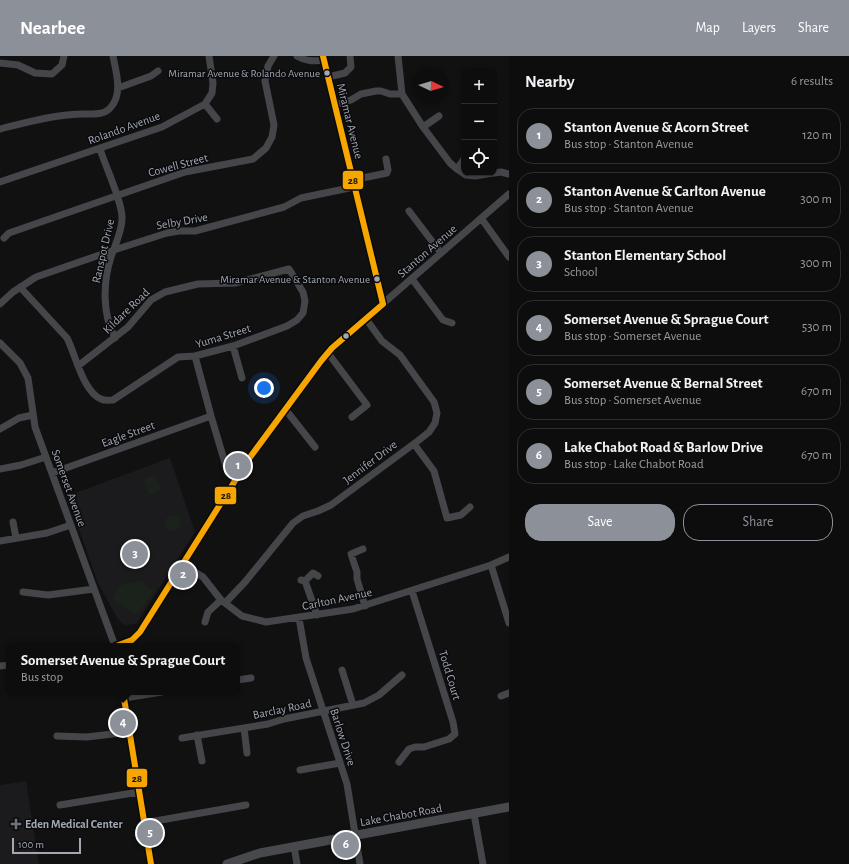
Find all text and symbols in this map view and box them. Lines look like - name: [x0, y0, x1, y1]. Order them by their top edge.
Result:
- text: Nearbee: [20, 19, 85, 38]
- text: Map: [695, 21, 720, 35]
- text: Layers: [742, 21, 776, 35]
- text: Share: [798, 21, 829, 35]
- place label: Miramar Avenue & Rolando Avenue: [168, 68, 320, 79]
- marker: Miramar Avenue & Rolando Avenue: [322, 68, 332, 78]
- north arrow: [413, 68, 449, 104]
- map controls: [461, 68, 497, 176]
- button: +: [461, 68, 497, 104]
- text: Nearby: [525, 73, 575, 90]
- text: 6 results: [791, 75, 833, 88]
- street label: Miramar Avenue: [335, 82, 365, 160]
- button: −: [461, 104, 497, 140]
- street label: Rolando Avenue: [86, 109, 162, 147]
- text: Stanton Avenue & Acorn Street: [564, 120, 749, 135]
- text: 1: [537, 129, 541, 142]
- text: 120 m: [802, 129, 832, 142]
- text: Bus stop · Stanton Avenue: [564, 138, 693, 151]
- button: locate: [461, 140, 497, 176]
- street label: Cowell Street: [147, 151, 209, 179]
- line badge: 28: [342, 170, 364, 190]
- text: 28: [348, 175, 358, 186]
- text: Stanton Avenue & Carlton Avenue: [564, 184, 766, 199]
- text: 2: [536, 193, 542, 206]
- text: 300 m: [800, 193, 832, 206]
- text: Bus stop · Stanton Avenue: [564, 202, 693, 215]
- street label: Selby Drive: [155, 211, 209, 232]
- street label: Ranspot Drive: [90, 218, 116, 284]
- street label: Stanton Avenue: [395, 222, 459, 280]
- text: Stanton Elementary School: [564, 248, 726, 263]
- text: 3: [536, 257, 542, 270]
- text: 300 m: [800, 257, 832, 270]
- text: School: [564, 266, 598, 279]
- place label: Miramar Avenue & Stanton Avenue: [220, 274, 370, 285]
- marker: Miramar Avenue & Stanton Avenue: [372, 274, 382, 284]
- street label: Kildare Road: [100, 286, 152, 336]
- text: Somerset Avenue & Sprague Court: [564, 312, 769, 327]
- text: 4: [536, 321, 542, 334]
- text: 530 m: [802, 321, 832, 334]
- street label: Yuma Street: [194, 322, 252, 350]
- text: Bus stop · Somerset Avenue: [564, 330, 701, 343]
- unlabelled marker: [341, 331, 351, 341]
- text: Somerset Avenue & Bernal Street: [564, 376, 763, 391]
- your location: [254, 378, 274, 398]
- text: 5: [536, 385, 542, 398]
- text: 670 m: [801, 385, 832, 398]
- text: Bus stop · Somerset Avenue: [564, 394, 701, 407]
- street label: Eagle Street: [100, 419, 156, 449]
- street label: Jennifer Drive: [341, 438, 399, 486]
- text: Lake Chabot Road & Barlow Drive: [564, 440, 763, 455]
- street label: Somerset Avenue: [50, 448, 88, 528]
- text: 6: [536, 449, 542, 462]
- text: 670 m: [801, 449, 832, 462]
- pin: 1: [225, 451, 251, 481]
- text: Bus stop · Lake Chabot Road: [564, 458, 704, 471]
- line badge: 28: [214, 486, 237, 505]
- text: 28: [221, 490, 231, 501]
- button: Save: [525, 504, 675, 541]
- button: Share: [683, 504, 833, 541]
- pin: 3: [122, 539, 148, 569]
- pin: 2: [170, 560, 196, 590]
- street label: Carlton Avenue: [301, 586, 373, 612]
- popup: [6, 643, 240, 695]
- street label: Todd Court: [437, 649, 463, 701]
- text: Somerset Avenue & Sprague Court: [21, 653, 225, 668]
- text: Bus stop: [21, 671, 63, 684]
- street label: Barclay Road: [252, 697, 313, 722]
- street label: Barlow Drive: [328, 707, 358, 767]
- pin: 4: [110, 708, 136, 738]
- line badge: 28: [126, 768, 148, 788]
- text: 28: [132, 773, 142, 784]
- street label: Lake Chabot Road: [359, 802, 443, 828]
- marker: Eden Medical Center: [10, 818, 22, 830]
- place label: Eden Medical Center: [25, 818, 123, 830]
- pin: 5: [137, 818, 163, 848]
- pin: 6: [333, 830, 359, 860]
- scale bar: [12, 836, 81, 855]
- text: 100 m: [18, 839, 44, 850]

